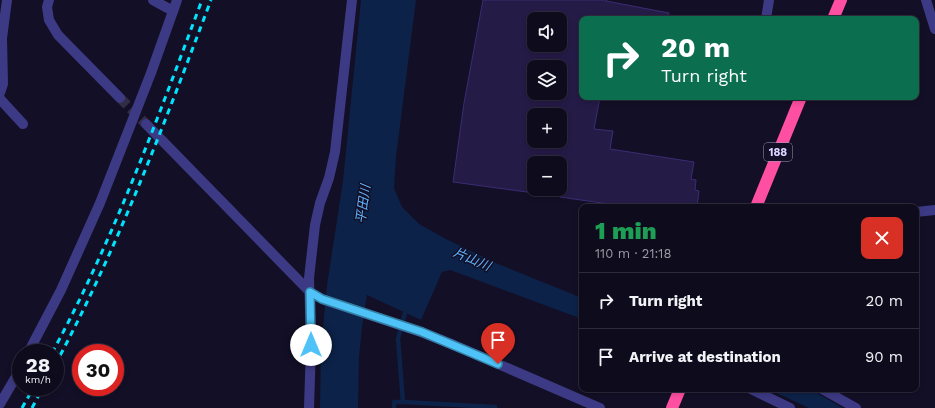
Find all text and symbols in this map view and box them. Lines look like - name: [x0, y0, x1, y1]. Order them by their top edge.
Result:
- map controls: [527, 12, 567, 196]
- button: sound: [527, 12, 567, 52]
- text: 20 m: [661, 31, 730, 64]
- icon: right: [595, 32, 647, 84]
- button: layers: [527, 60, 567, 100]
- text: Turn right: [661, 65, 747, 86]
- button: +: [527, 108, 567, 148]
- road number: 188: [764, 143, 792, 161]
- button: −: [527, 156, 567, 196]
- water label: 平田川: [353, 182, 373, 224]
- text: 1 min: [595, 217, 657, 245]
- button: close: [861, 217, 903, 259]
- water label: 片山川: [451, 244, 495, 274]
- text: 110 m · 21:18: [595, 246, 671, 261]
- icon: right: [595, 290, 617, 312]
- text: Turn right: [629, 292, 702, 310]
- text: 20 m: [866, 292, 903, 310]
- pin: [481, 323, 515, 364]
- position arrow: [290, 324, 332, 366]
- icon: arrive: [487, 329, 509, 351]
- speed limit sign: 30: [72, 344, 124, 396]
- icon: arrive: [595, 346, 617, 368]
- text: Arrive at destination: [629, 348, 781, 366]
- text: 90 m: [865, 348, 903, 366]
- text: 28: [26, 353, 50, 377]
- text: km/h: [25, 374, 51, 385]

